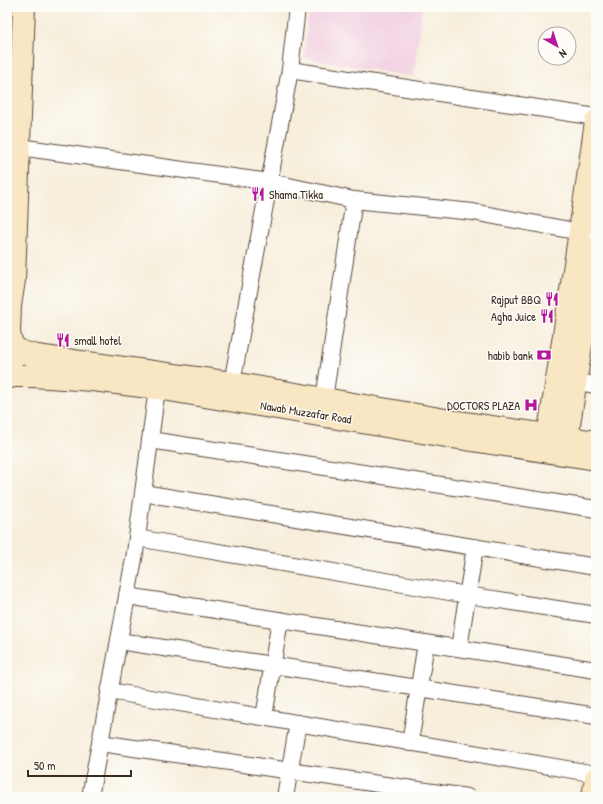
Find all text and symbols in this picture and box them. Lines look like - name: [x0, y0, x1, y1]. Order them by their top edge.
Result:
- north arrow: [537, 26, 577, 66]
- text: N: [557, 46, 570, 61]
- restaurant icon: Shama Tikka: [250, 186, 266, 202]
- place label: Shama Tikka: [269, 186, 323, 203]
- place label: Rajput BBQ: [491, 291, 541, 308]
- restaurant icon: Rajput BBQ: [544, 291, 560, 307]
- place label: Agha Juice: [491, 308, 536, 325]
- restaurant icon: Agha Juice: [539, 308, 555, 324]
- restaurant icon: small hotel: [55, 332, 71, 348]
- place label: small hotel: [74, 332, 122, 349]
- place label: habib bank: [488, 347, 533, 364]
- bank icon: habib bank: [536, 347, 552, 363]
- street label: Nawab Muzzafar Road: [259, 396, 353, 428]
- place label: DOCTORS PLAZA: [447, 397, 520, 414]
- hospital icon: DOCTORS PLAZA: [523, 397, 539, 413]
- scale bar: [28, 752, 131, 778]
- text: 50 m: [34, 757, 55, 774]

